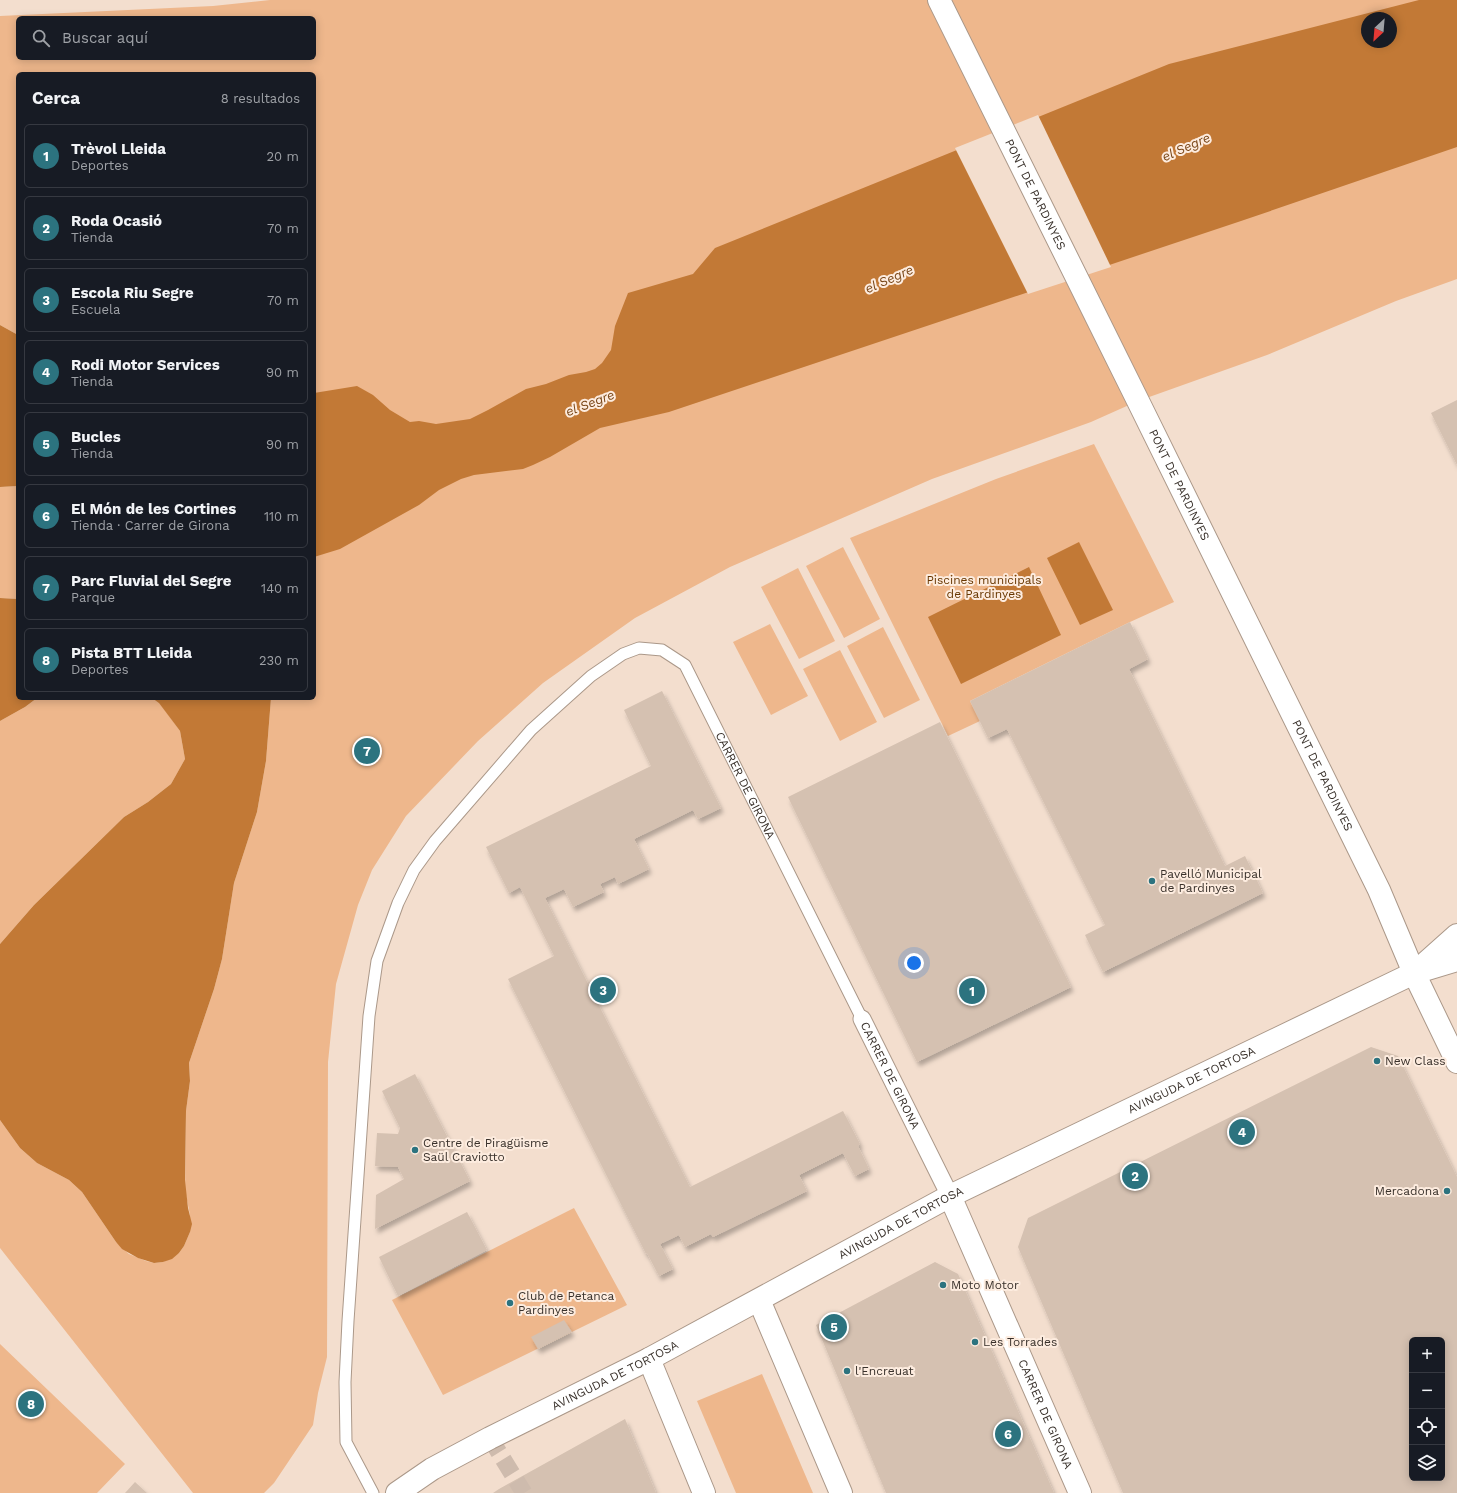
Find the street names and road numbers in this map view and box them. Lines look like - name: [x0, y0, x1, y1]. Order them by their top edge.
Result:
- street label: PONT DE PARDINYES: [1002, 137, 1069, 252]
- street label: PONT DE PARDINYES: [1146, 427, 1213, 543]
- street label: PONT DE PARDINYES: [1289, 717, 1356, 833]
- street label: CARRER DE GIRONA: [713, 730, 778, 842]
- street label: CARRER DE GIRONA: [857, 1019, 923, 1132]
- street label: AVINGUDA DE TORTOSA: [1125, 1043, 1258, 1117]
- street label: AVINGUDA DE TORTOSA: [836, 1184, 966, 1262]
- street label: AVINGUDA DE TORTOSA: [549, 1337, 681, 1413]
- street label: CARRER DE GIRONA: [1015, 1357, 1076, 1471]

